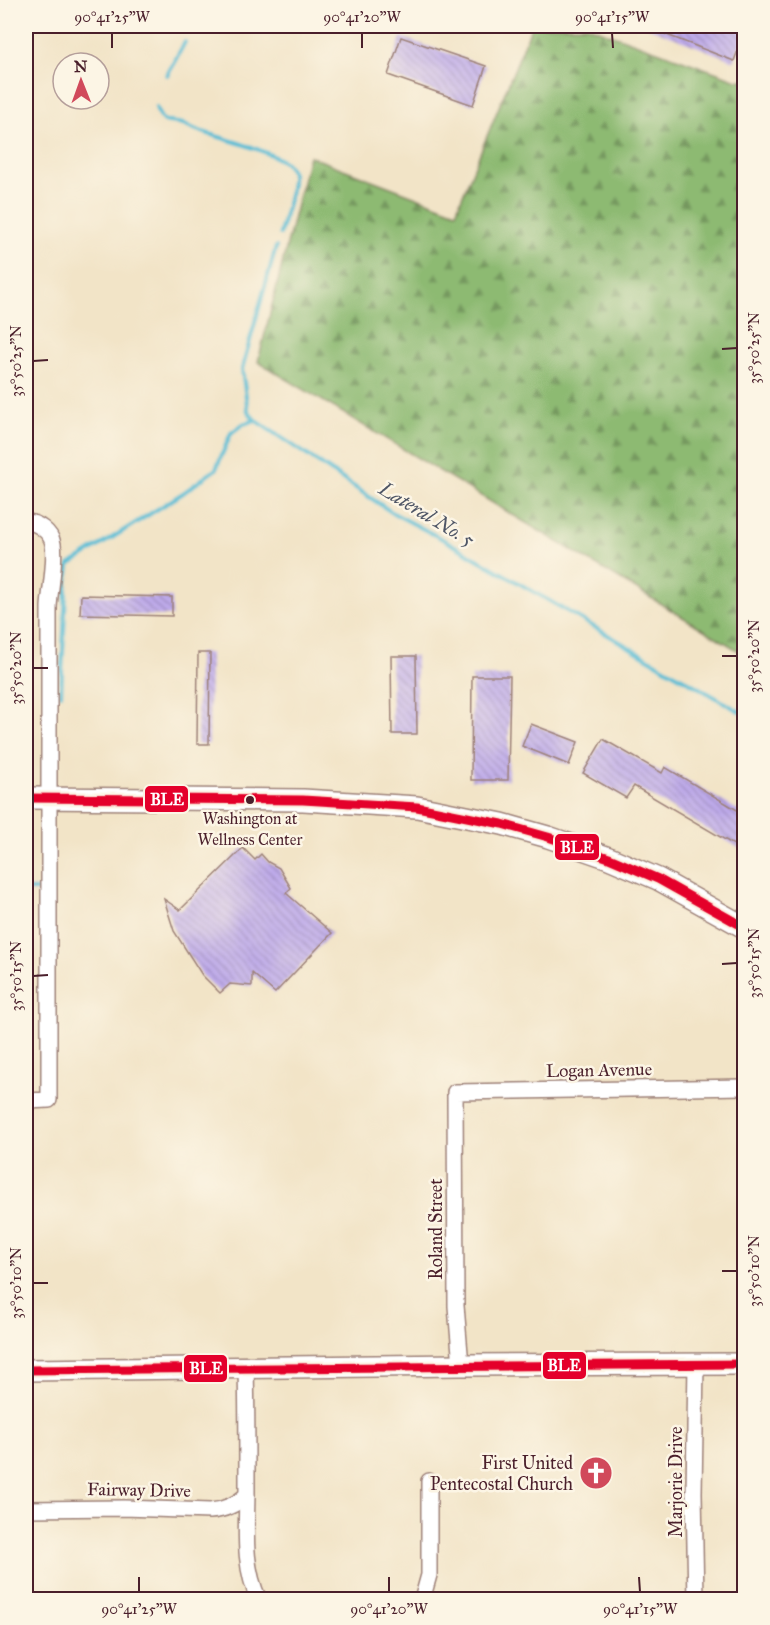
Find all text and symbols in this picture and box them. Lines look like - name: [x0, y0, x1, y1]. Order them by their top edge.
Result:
- text: 90°41'25"W: [74, 8, 151, 26]
- text: 90°41'20"W: [323, 8, 402, 26]
- text: 90°41'15"W: [575, 8, 650, 26]
- north arrow: [51, 51, 111, 111]
- text: N: [74, 57, 88, 76]
- text: 35°50'25"N: [745, 312, 763, 384]
- text: 35°50'25"N: [7, 325, 25, 397]
- water label: Lateral No. 5: [374, 476, 479, 552]
- text: 35°50'20"N: [745, 619, 763, 693]
- text: 35°50'20"N: [7, 631, 25, 705]
- line badge: BLE: [144, 785, 189, 813]
- text: BLE: [150, 790, 184, 809]
- marker: Washington at Wellness Center: [244, 794, 256, 806]
- place label: Washington at Wellness Center: [198, 809, 302, 849]
- line badge: BLE: [554, 833, 600, 861]
- text: BLE: [560, 838, 594, 857]
- text: 35°50'15"N: [745, 928, 763, 998]
- text: 35°50'15"N: [7, 941, 25, 1011]
- street label: Logan Avenue: [546, 1058, 652, 1083]
- street label: Roland Street: [425, 1178, 447, 1280]
- text: 35°50'10"N: [745, 1235, 763, 1307]
- text: 35°50'10"N: [7, 1247, 25, 1319]
- line badge: BLE: [542, 1351, 587, 1380]
- line badge: BLE: [183, 1354, 228, 1383]
- text: BLE: [547, 1356, 581, 1375]
- text: BLE: [189, 1359, 223, 1378]
- street label: Marjorie Drive: [665, 1426, 687, 1538]
- place label: First United Pentecostal Church: [430, 1452, 573, 1495]
- church icon: First United Pentecostal Church: [578, 1455, 614, 1491]
- street label: Fairway Drive: [87, 1478, 191, 1502]
- text: 90°41'25"W: [101, 1600, 178, 1618]
- text: 90°41'20"W: [350, 1600, 429, 1618]
- text: 90°41'15"W: [603, 1600, 678, 1618]

